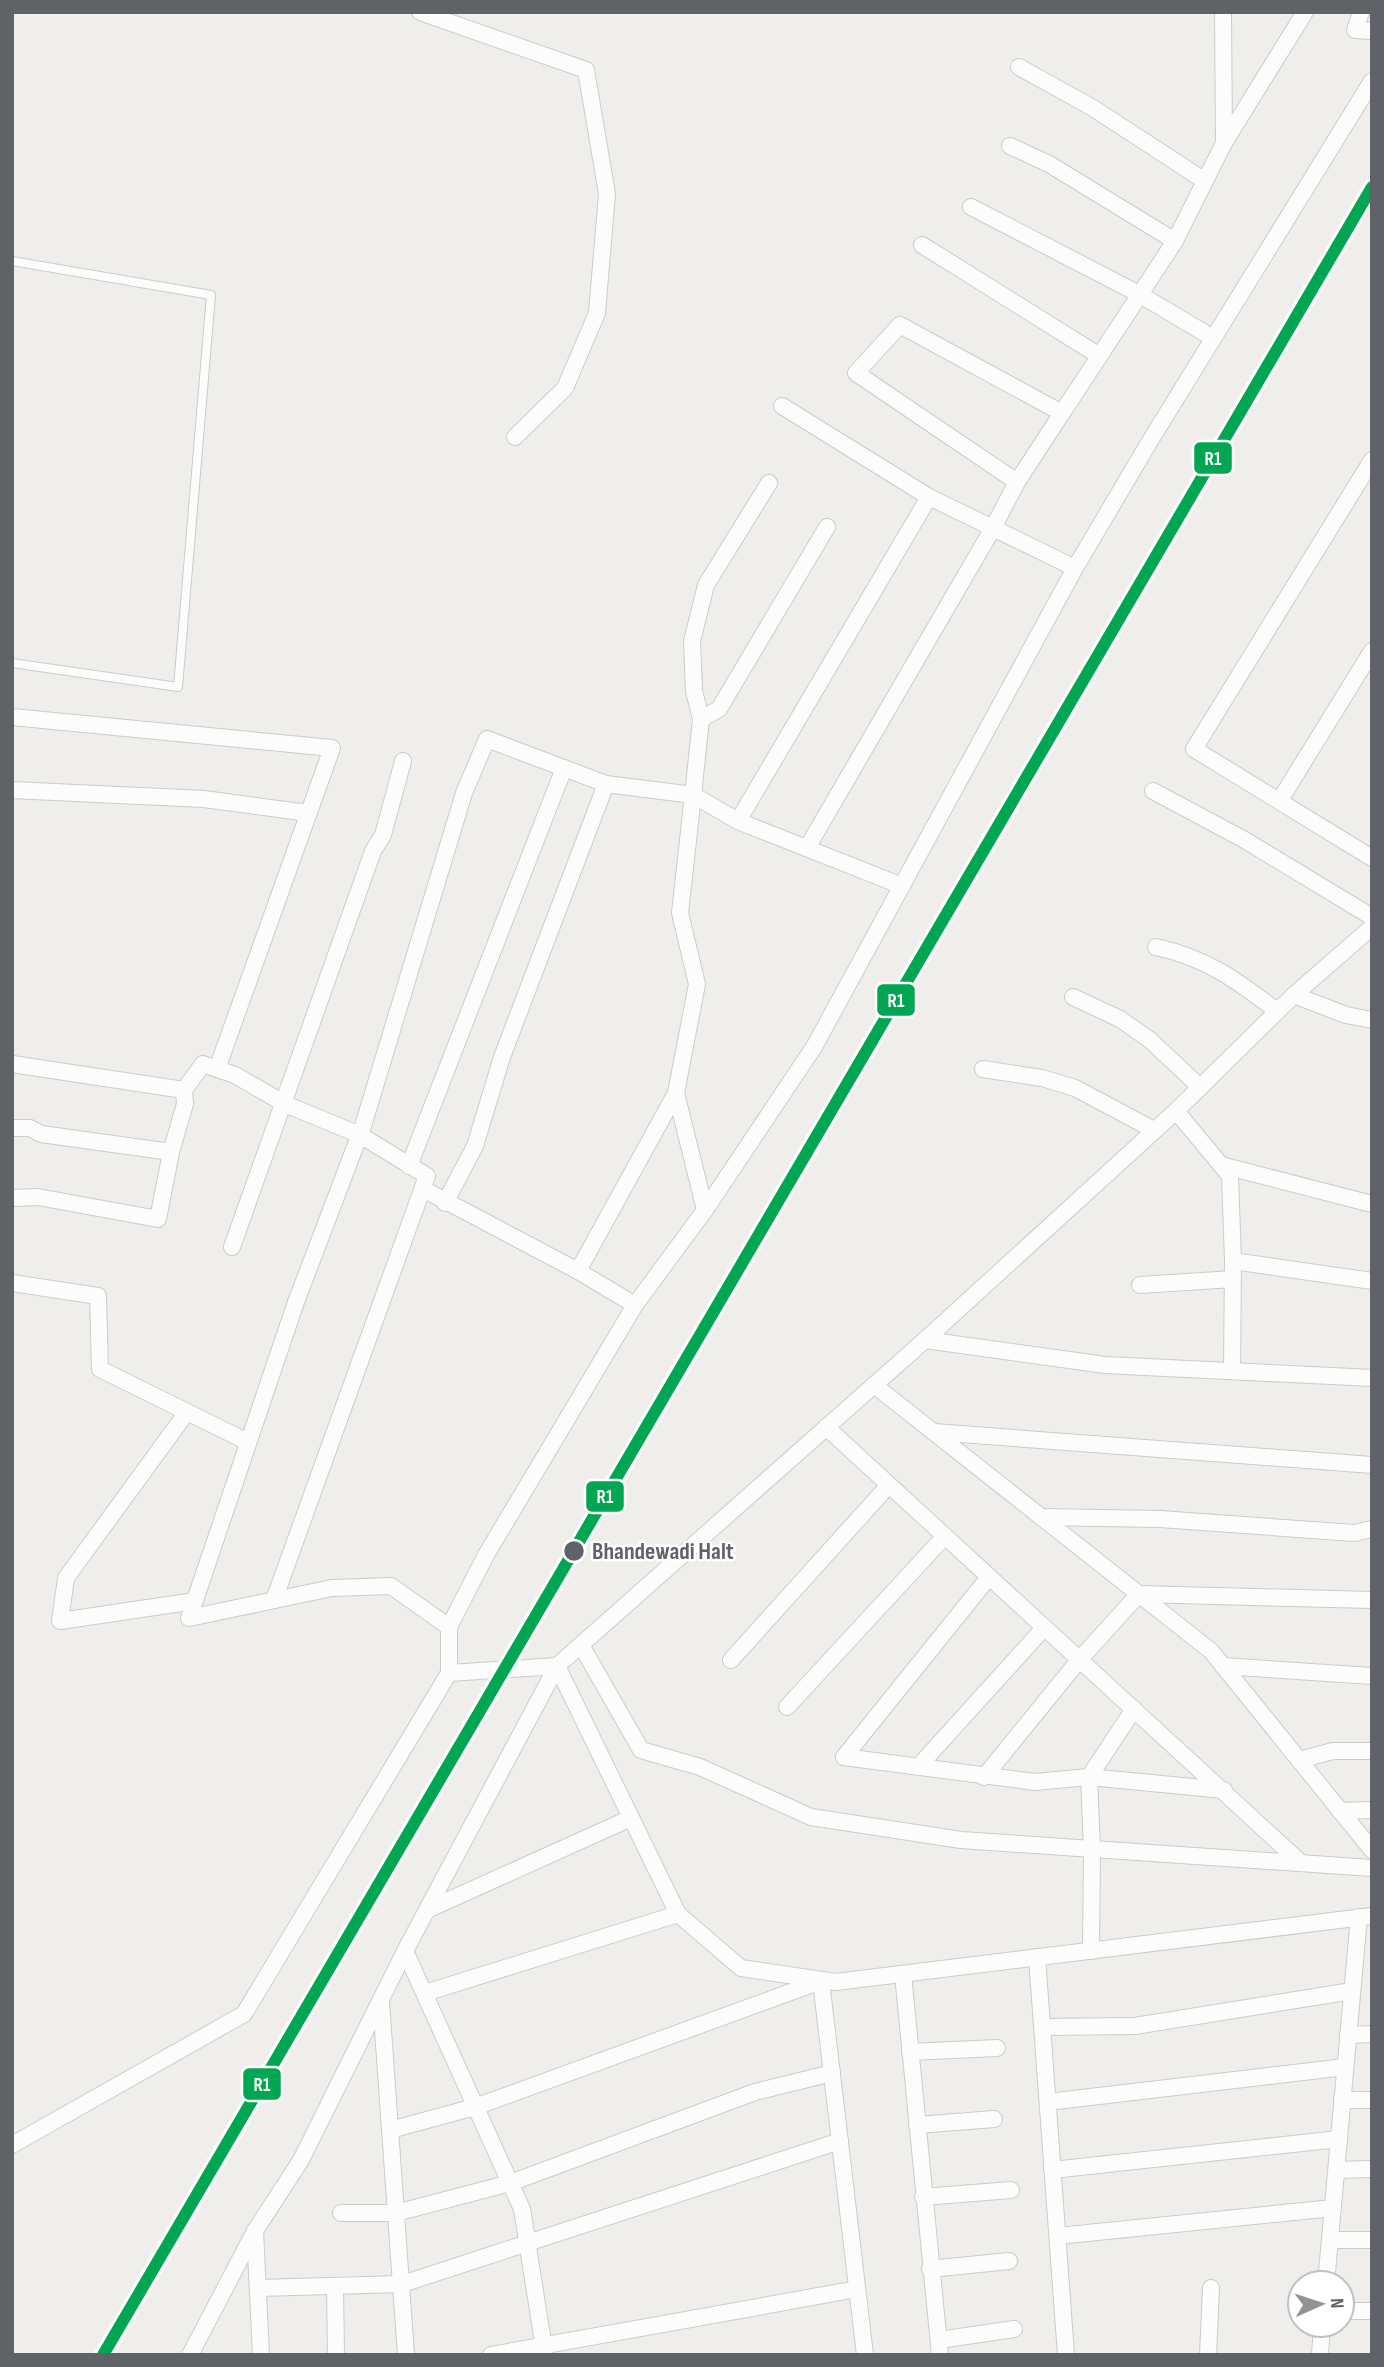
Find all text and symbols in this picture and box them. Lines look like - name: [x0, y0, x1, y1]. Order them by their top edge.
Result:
- line badge: R1: [1193, 441, 1233, 475]
- text: R1: [1205, 448, 1222, 471]
- line badge: R1: [876, 983, 916, 1017]
- text: R1: [888, 990, 905, 1013]
- line badge: R1: [585, 1480, 625, 1513]
- text: R1: [597, 1486, 614, 1509]
- place label: Bhandewadi Halt: [592, 1537, 734, 1566]
- marker: Bhandewadi Halt: [562, 1539, 586, 1563]
- line badge: R1: [242, 2067, 282, 2101]
- text: R1: [254, 2074, 271, 2097]
- north arrow: [1286, 2269, 1356, 2339]
- text: N: [1325, 2298, 1348, 2309]

